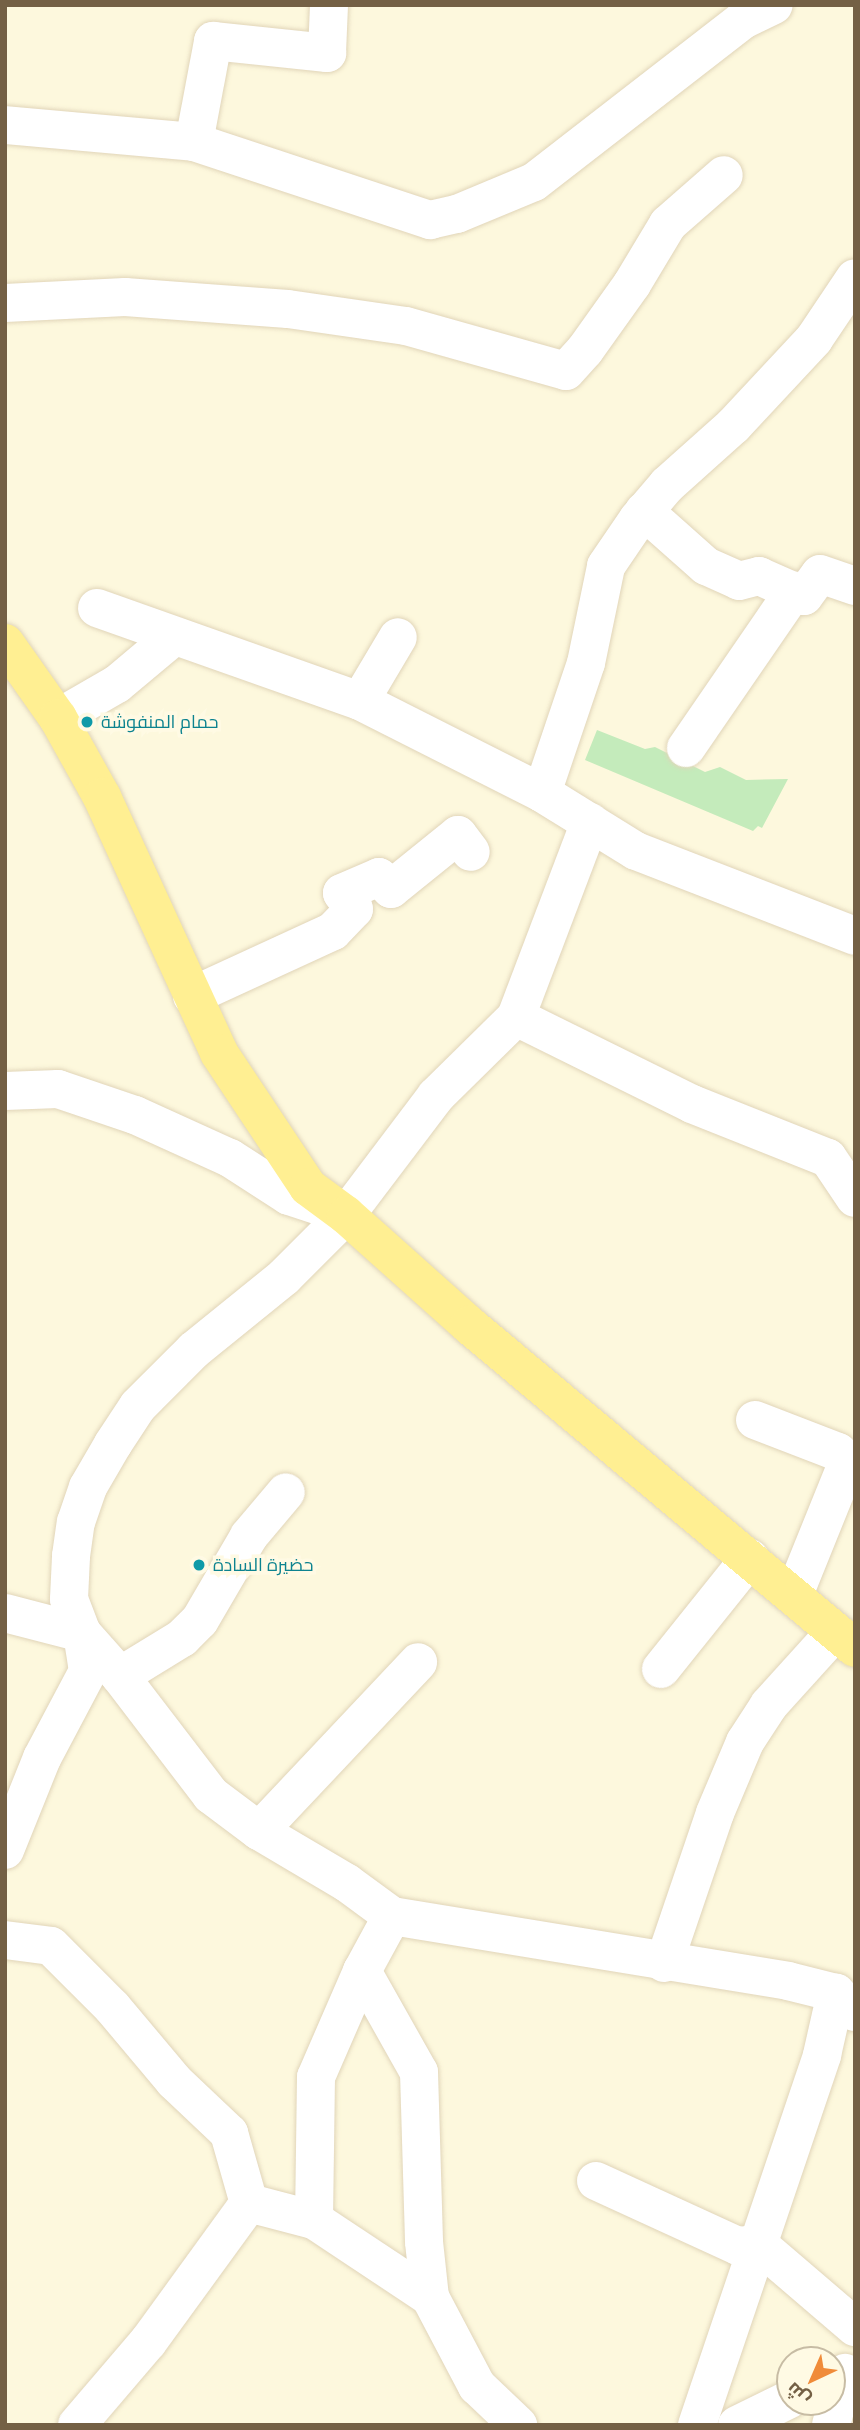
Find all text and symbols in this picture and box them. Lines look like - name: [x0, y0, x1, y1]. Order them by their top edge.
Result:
- place label: حمام المنفوشة: [101, 711, 218, 733]
- marker: حمام المنفوشة: [79, 714, 95, 730]
- place label: حضيرة السادة: [213, 1554, 314, 1576]
- marker: حضيرة السادة: [191, 1557, 207, 1573]
- north arrow: [776, 2346, 846, 2416]
- text: ش: [781, 2378, 815, 2412]

